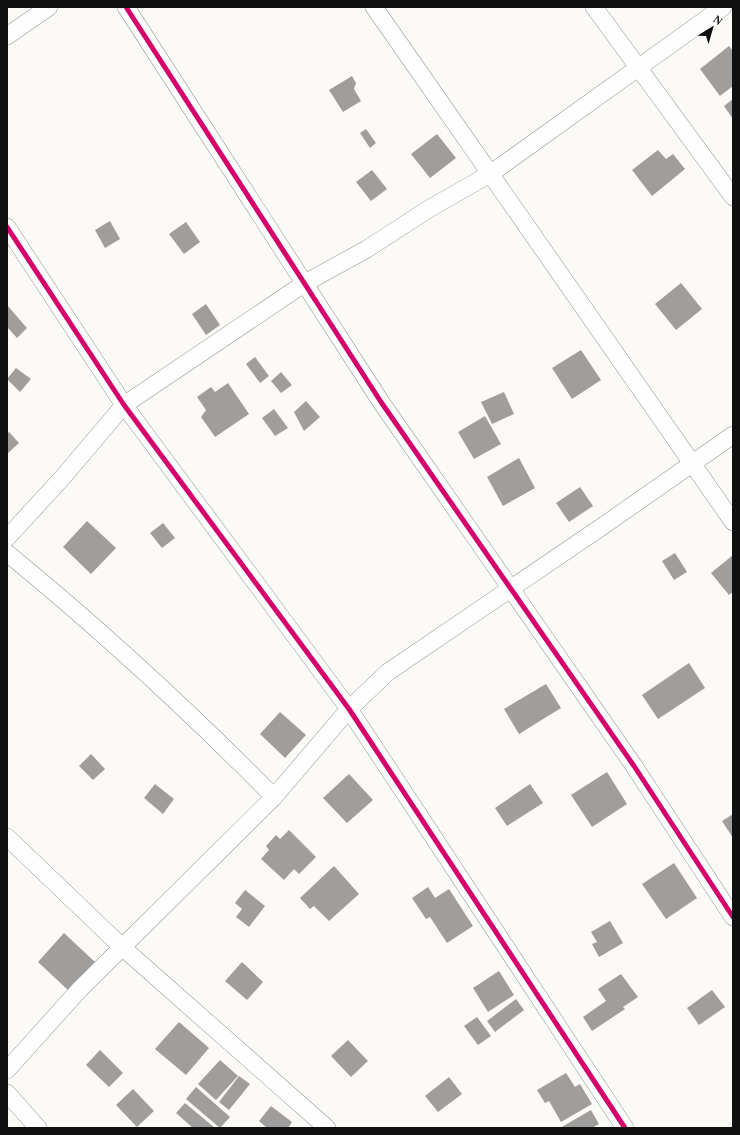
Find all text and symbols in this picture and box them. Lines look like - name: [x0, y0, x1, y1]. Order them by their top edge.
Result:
- north arrow: [692, 8, 732, 48]
- text: N: [711, 13, 725, 27]

